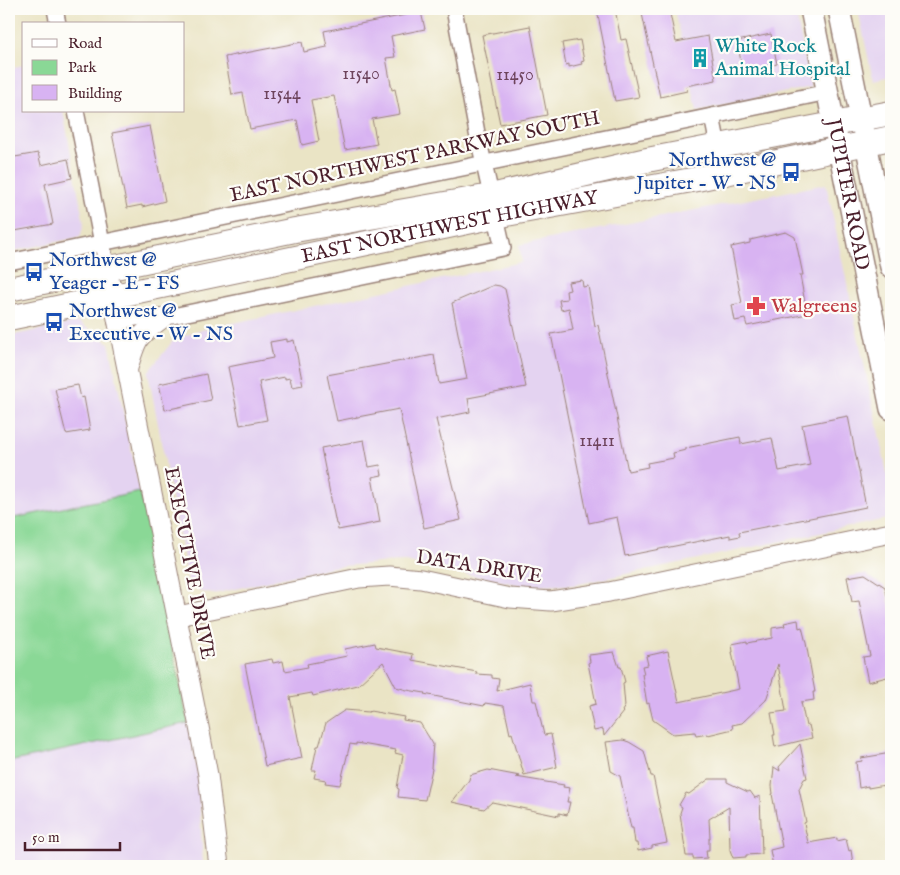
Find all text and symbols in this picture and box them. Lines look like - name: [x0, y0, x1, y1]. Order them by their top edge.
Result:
- legend: [22, 22, 185, 112]
- text: Road: [68, 34, 103, 53]
- place label: White Rock Animal Hospital: [714, 34, 851, 82]
- building icon: White Rock Animal Hospital: [689, 47, 711, 69]
- text: Park: [68, 58, 98, 77]
- house number: 11540: [342, 63, 380, 86]
- house number: 11450: [496, 64, 534, 87]
- house number: 11544: [263, 83, 301, 106]
- text: Building: [68, 84, 123, 103]
- street label: EAST NORTHWEST PARKWAY SOUTH: [228, 106, 602, 208]
- street label: JUPITER ROAD: [820, 115, 875, 272]
- place label: Northwest @ Jupiter - W - NS: [634, 148, 776, 196]
- bus stop icon: Northwest @ Jupiter - W - NS: [780, 161, 802, 183]
- street label: EAST NORTHWEST HIGHWAY: [299, 185, 602, 269]
- place label: Northwest @ Yeager - E - FS: [49, 248, 179, 296]
- bus stop icon: Northwest @ Yeager - E - FS: [23, 261, 45, 283]
- place label: Walgreens: [771, 294, 857, 319]
- pharmacy icon: Walgreens: [745, 295, 767, 317]
- place label: Northwest @ Executive - W - NS: [69, 299, 233, 347]
- bus stop icon: Northwest @ Executive - W - NS: [43, 311, 65, 333]
- house number: 11411: [579, 430, 615, 453]
- street label: EXECUTIVE DRIVE: [158, 464, 220, 662]
- street label: DATA DRIVE: [414, 545, 544, 589]
- scale bar: [25, 820, 120, 852]
- text: 50 m: [32, 828, 60, 847]

